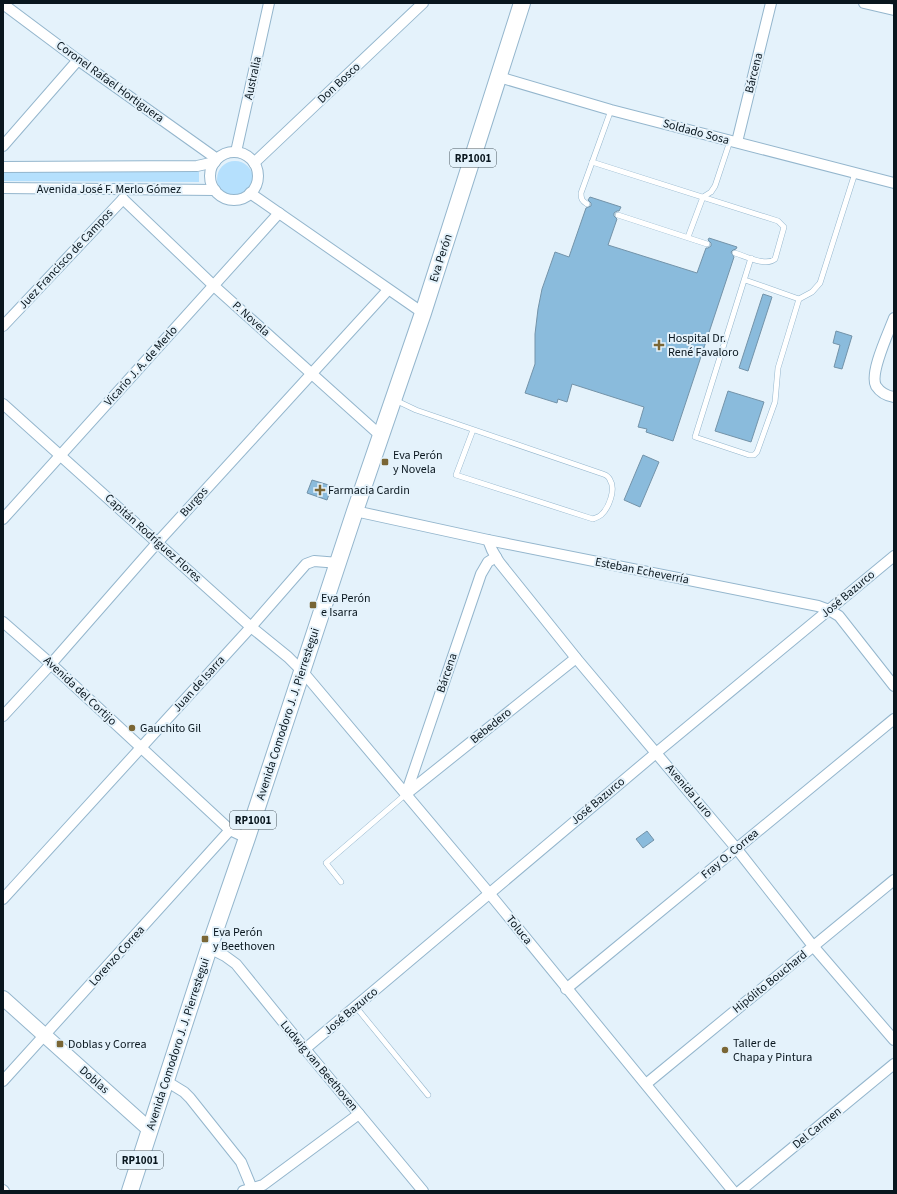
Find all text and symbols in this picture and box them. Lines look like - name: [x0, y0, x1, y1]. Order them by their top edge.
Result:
- street label: Coronel Rafael Hortiguera: [53, 37, 167, 127]
- street label: Bárcena: [741, 51, 767, 95]
- street label: Australia: [240, 55, 266, 101]
- street label: Don Bosco: [314, 59, 364, 107]
- street label: Soldado Sosa: [661, 115, 731, 149]
- road number: RP1001: [450, 149, 496, 167]
- street label: Avenida José F. Merlo Gómez: [37, 181, 181, 198]
- street label: Juez Francisco de Campos: [15, 205, 117, 313]
- street label: Eva Perón: [425, 232, 457, 284]
- street label: P. Novela: [228, 297, 274, 341]
- street label: Vicario J. A. de Merlo: [100, 322, 182, 410]
- place label: Hospital Dr. René Favaloro: [668, 330, 739, 361]
- marker: Hospital Dr. René Favaloro: [653, 339, 665, 351]
- place label: Eva Perón y Novela: [393, 447, 443, 478]
- marker: Eva Perón y Novela: [380, 457, 390, 467]
- place label: Farmacia Cardin: [328, 482, 410, 499]
- street label: Burgos: [176, 483, 212, 521]
- marker: Farmacia Cardin: [315, 485, 325, 495]
- street label: Capitán Rodríguez Flores: [101, 490, 205, 586]
- street label: Esteban Echeverría: [594, 554, 690, 588]
- street label: José Bazurco: [817, 566, 879, 622]
- place label: Eva Perón e Isarra: [321, 590, 371, 621]
- marker: Eva Perón e Isarra: [308, 600, 318, 610]
- street label: Avenida Comodoro J. J. Pierrestegui: [252, 626, 324, 802]
- street label: Bárcena: [432, 651, 462, 695]
- street label: Juan de Isarra: [169, 652, 229, 716]
- street label: Avenida del Cortijo: [40, 653, 120, 729]
- street label: Bebedero: [467, 704, 515, 748]
- place label: Gauchito Gil: [140, 720, 201, 737]
- marker: Gauchito Gil: [127, 723, 137, 733]
- street label: Avenida Luro: [661, 761, 717, 821]
- street label: José Bazurco: [567, 773, 629, 829]
- road number: RP1001: [230, 811, 276, 829]
- street label: Fray O. Correa: [698, 825, 762, 883]
- street label: Toluca: [502, 912, 536, 948]
- street label: Lorenzo Correa: [85, 922, 149, 990]
- place label: Eva Perón y Beethoven: [213, 924, 275, 955]
- marker: Eva Perón y Beethoven: [200, 934, 210, 944]
- street label: Hipólito Bouchard: [729, 947, 811, 1017]
- street label: Avenida Comodoro J. J. Pierrestegui: [142, 956, 214, 1132]
- street label: José Bazurco: [320, 983, 382, 1039]
- street label: Ludwig van Beethoven: [276, 1017, 362, 1115]
- place label: Taller de Chapa y Pintura: [733, 1035, 812, 1066]
- place label: Doblas y Correa: [68, 1036, 146, 1053]
- marker: Doblas y Correa: [55, 1039, 65, 1049]
- marker: Taller de Chapa y Pintura: [720, 1045, 730, 1055]
- street label: Doblas: [75, 1062, 113, 1098]
- street label: Del Carmen: [789, 1103, 845, 1153]
- road number: RP1001: [117, 1151, 163, 1169]

